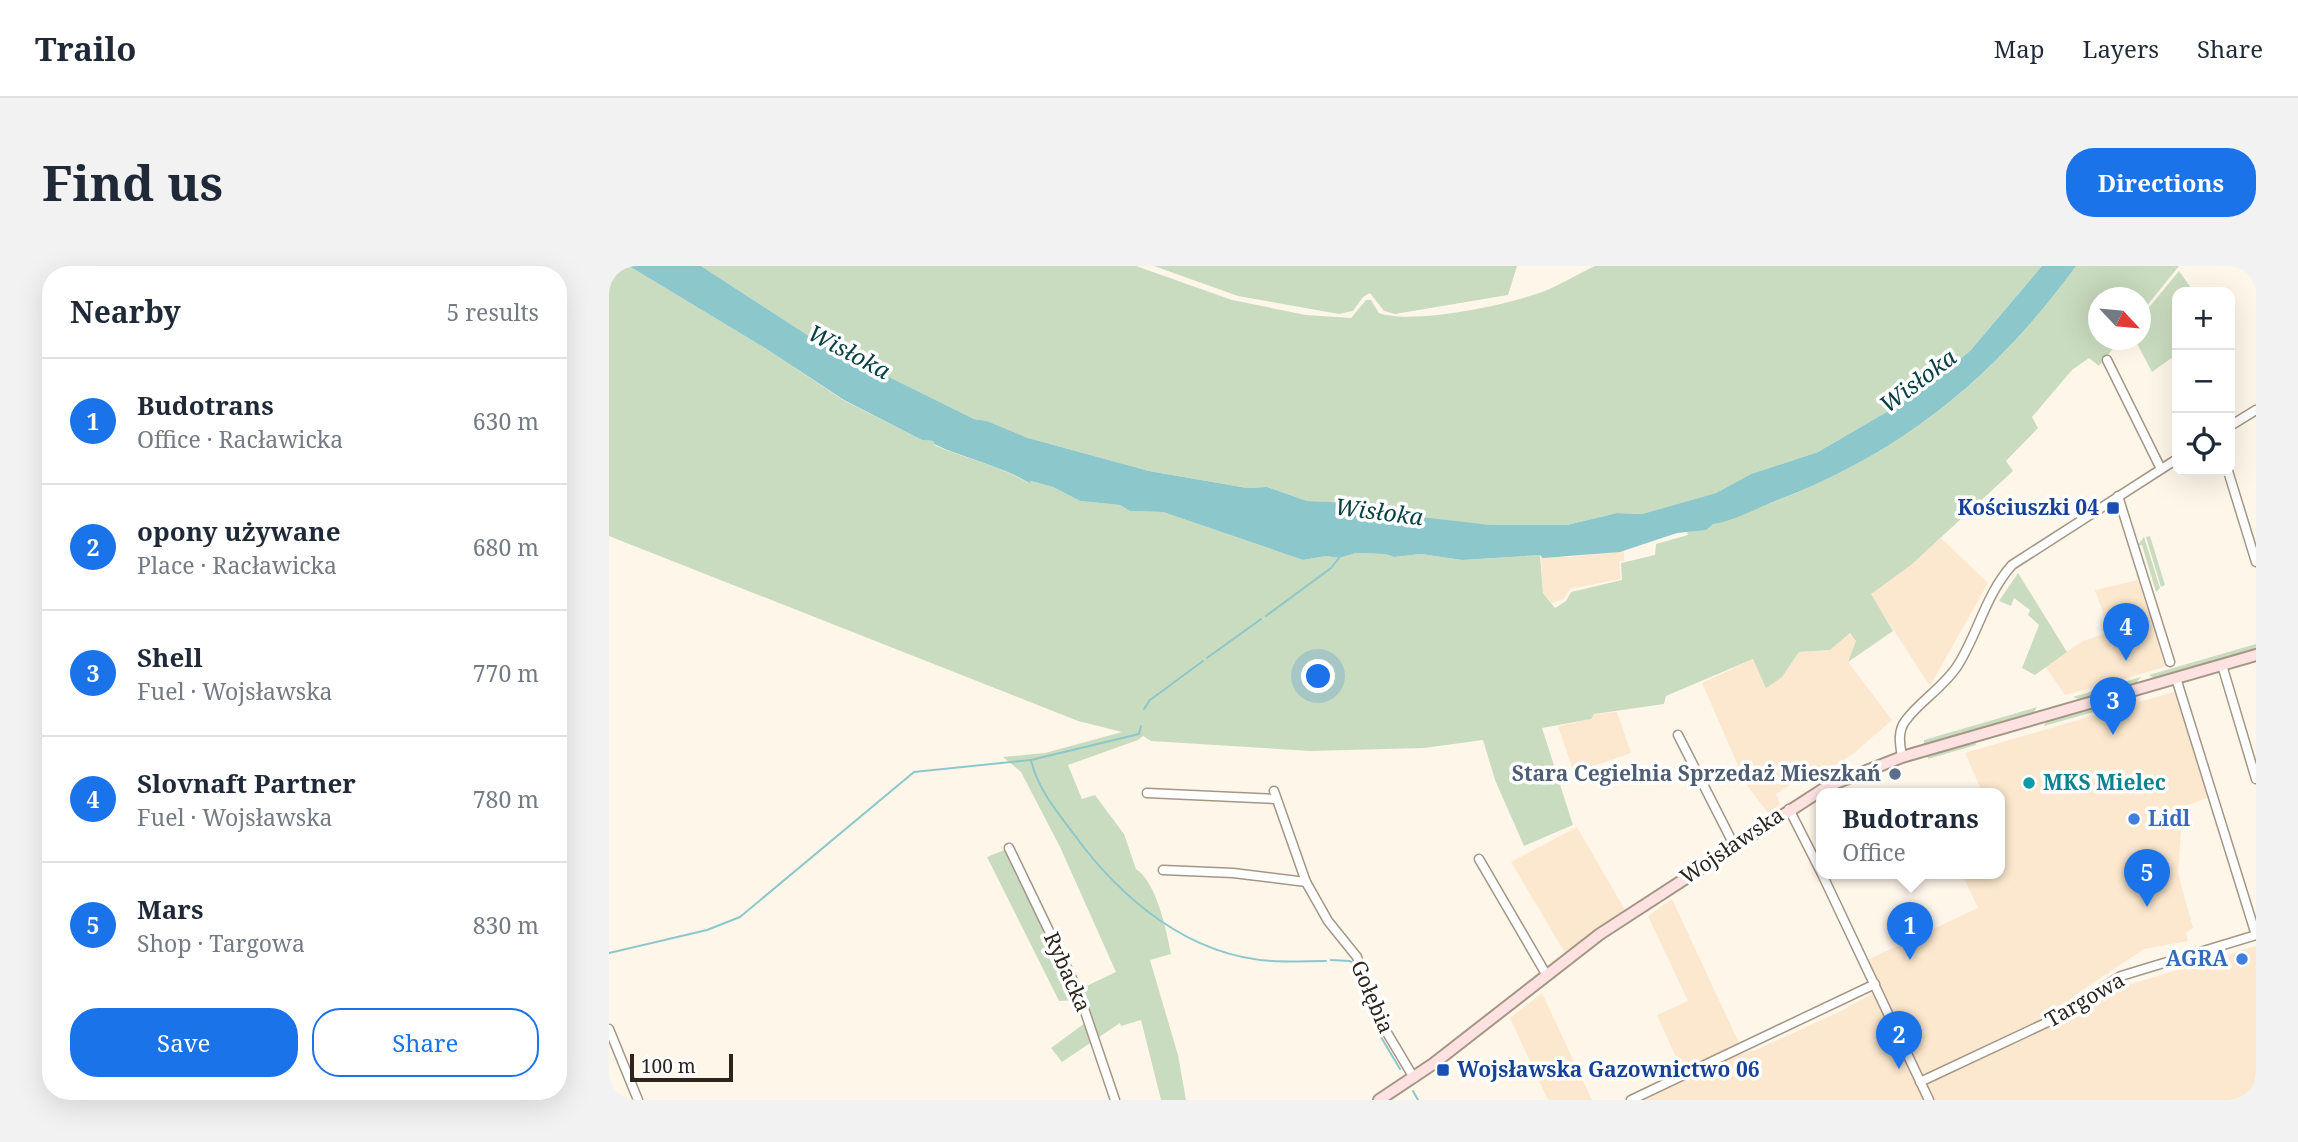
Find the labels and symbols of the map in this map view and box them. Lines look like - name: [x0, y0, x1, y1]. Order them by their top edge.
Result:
- north arrow: [2088, 287, 2151, 350]
- water label: Wisłoka: [803, 316, 897, 386]
- water label: Wisłoka: [1872, 340, 1963, 420]
- water label: Wisłoka: [1333, 490, 1426, 532]
- place label: Kościuszki 04: [1957, 493, 2099, 521]
- marker: Kościuszki 04: [2105, 500, 2121, 516]
- pin: 4: [2103, 603, 2149, 661]
- your location: [1301, 659, 1335, 693]
- pin: 3: [2090, 677, 2136, 735]
- place label: Stara Cegielnia Sprzedaż Mieszkań: [1512, 759, 1881, 787]
- marker: Stara Cegielnia Sprzedaż Mieszkań: [1887, 766, 1903, 782]
- place label: MKS Mielec: [2043, 768, 2166, 796]
- marker: MKS Mielec: [2021, 775, 2037, 791]
- street label: Wojsławska: [1674, 800, 1789, 890]
- place label: Lidl: [2148, 804, 2191, 832]
- marker: Lidl: [2126, 811, 2142, 827]
- pin: 5: [2124, 849, 2170, 907]
- pin: 1: [1887, 902, 1933, 960]
- street label: Rybacka: [1038, 927, 1098, 1016]
- place label: AGRA: [2166, 944, 2228, 972]
- marker: AGRA: [2234, 951, 2250, 967]
- street label: Gołębia: [1345, 956, 1401, 1037]
- street label: Targowa: [2040, 965, 2129, 1033]
- pin: 2: [1876, 1011, 1922, 1069]
- scale bar: [630, 1051, 733, 1083]
- place label: Wojsławska Gazownictwo 06: [1457, 1055, 1760, 1083]
- marker: Wojsławska Gazownictwo 06: [1435, 1062, 1451, 1078]

